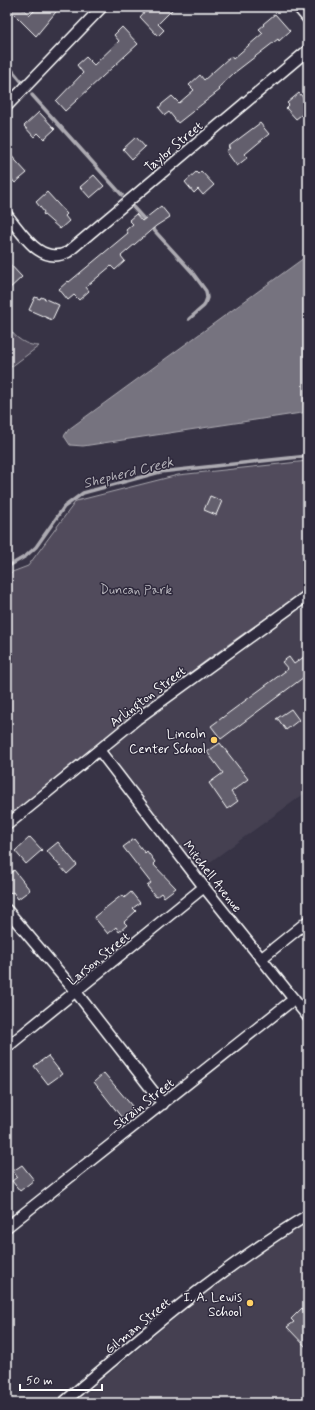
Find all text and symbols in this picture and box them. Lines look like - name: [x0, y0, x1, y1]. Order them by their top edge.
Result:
- street label: Taylor Street: [141, 118, 207, 176]
- water label: Shepherd Creek: [81, 453, 175, 493]
- park label: Duncan Park: [100, 582, 172, 599]
- street label: Arlington Street: [107, 663, 191, 733]
- place label: Lincoln Center School: [129, 726, 206, 758]
- marker: Lincoln Center School: [209, 735, 219, 745]
- street label: Mitchell Avenue: [179, 838, 245, 916]
- street label: Larson Street: [64, 929, 134, 990]
- street label: Strain Street: [110, 1075, 178, 1133]
- place label: I. A. Lewis School: [183, 1289, 242, 1321]
- street label: Gilman Street: [101, 1294, 175, 1358]
- marker: I. A. Lewis School: [245, 1298, 255, 1308]
- scale bar: [20, 1366, 102, 1392]
- text: 50 m: [26, 1373, 53, 1389]

